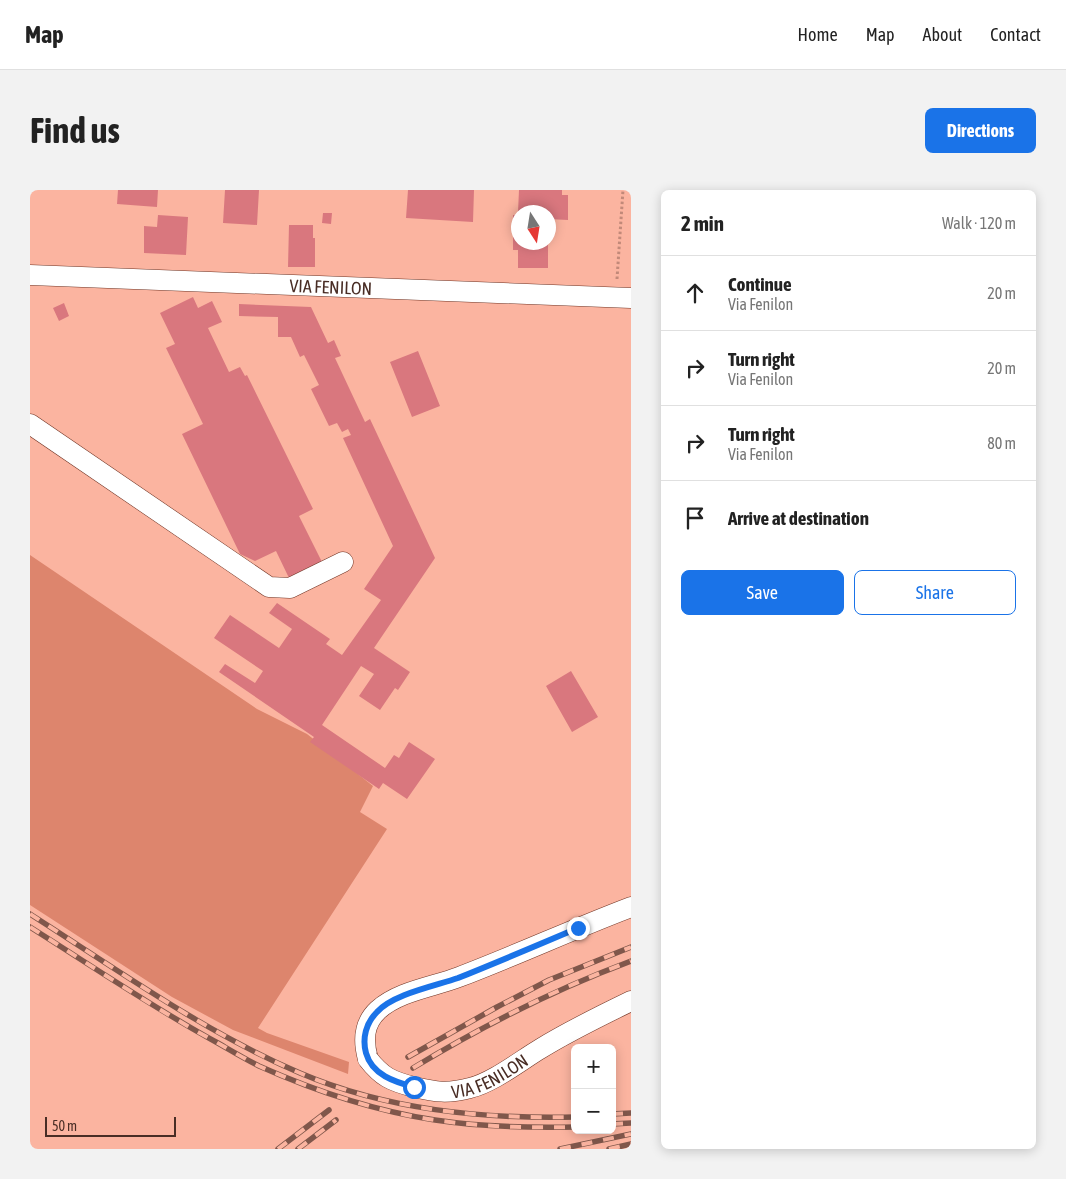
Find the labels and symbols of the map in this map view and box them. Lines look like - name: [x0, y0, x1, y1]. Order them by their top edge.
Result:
- north arrow: [511, 205, 556, 250]
- street label: VIA FENILON: [289, 274, 372, 299]
- route end: [567, 917, 590, 940]
- street label: VIA FENILON: [450, 1049, 532, 1102]
- route start: [403, 1076, 426, 1099]
- scale bar: [45, 1114, 176, 1137]

